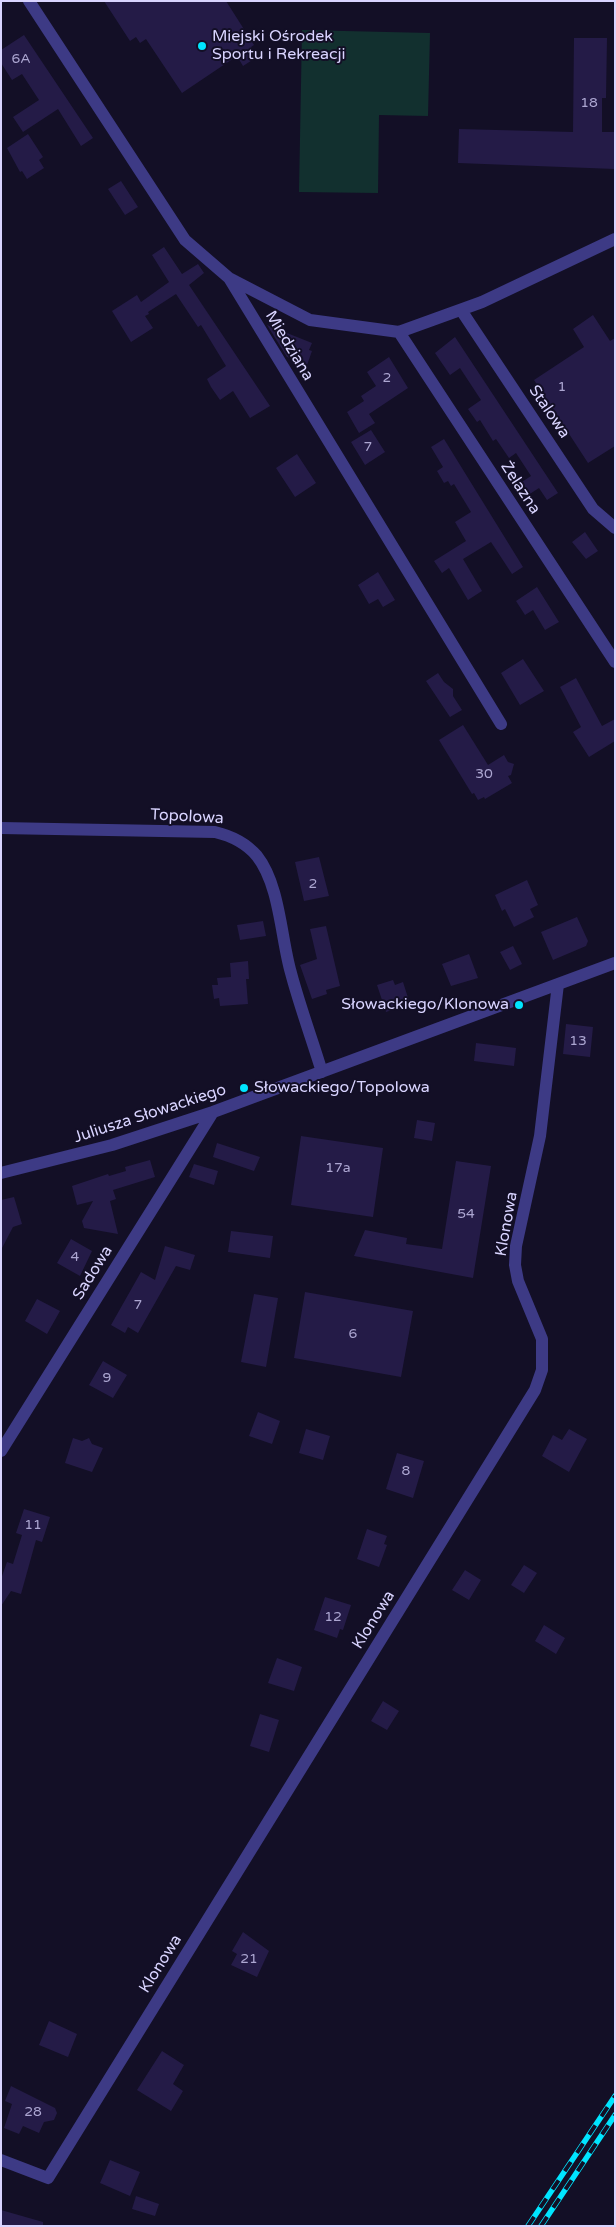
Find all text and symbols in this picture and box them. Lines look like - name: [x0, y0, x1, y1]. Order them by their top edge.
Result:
- place label: Miejski Ośrodek Sportu i Rekreacji: [212, 27, 346, 65]
- marker: Miejski Ośrodek Sportu i Rekreacji: [196, 40, 208, 52]
- house number: 6A: [11, 51, 31, 67]
- house number: 18: [580, 95, 598, 111]
- street label: Miedziana: [261, 308, 317, 384]
- house number: 2: [383, 370, 391, 386]
- house number: 1: [558, 379, 566, 395]
- street label: Stalowa: [524, 382, 574, 442]
- house number: 7: [364, 439, 372, 455]
- street label: Żelazna: [496, 458, 544, 518]
- house number: 30: [475, 766, 493, 782]
- street label: Topolowa: [150, 805, 224, 829]
- house number: 2: [309, 876, 317, 892]
- place label: Słowackiego/Klonowa: [341, 995, 509, 1015]
- marker: Słowackiego/Klonowa: [513, 999, 525, 1011]
- house number: 13: [569, 1033, 587, 1049]
- place label: Słowackiego/Topolowa: [254, 1078, 430, 1098]
- street label: Juliusza Słowackiego: [71, 1080, 229, 1148]
- marker: Słowackiego/Topolowa: [238, 1082, 250, 1094]
- house number: 17a: [325, 1160, 351, 1176]
- street label: Klonowa: [492, 1190, 522, 1258]
- house number: 54: [457, 1206, 475, 1222]
- street label: Sadowa: [69, 1242, 117, 1304]
- house number: 4: [71, 1249, 79, 1265]
- house number: 7: [134, 1297, 142, 1313]
- house number: 6: [349, 1326, 357, 1342]
- house number: 9: [103, 1370, 111, 1386]
- house number: 8: [402, 1463, 410, 1479]
- house number: 11: [24, 1517, 42, 1533]
- street label: Klonowa: [349, 1587, 399, 1653]
- house number: 12: [324, 1609, 342, 1625]
- street label: Klonowa: [136, 1931, 186, 1997]
- house number: 21: [240, 1951, 258, 1967]
- house number: 28: [24, 2104, 42, 2120]

